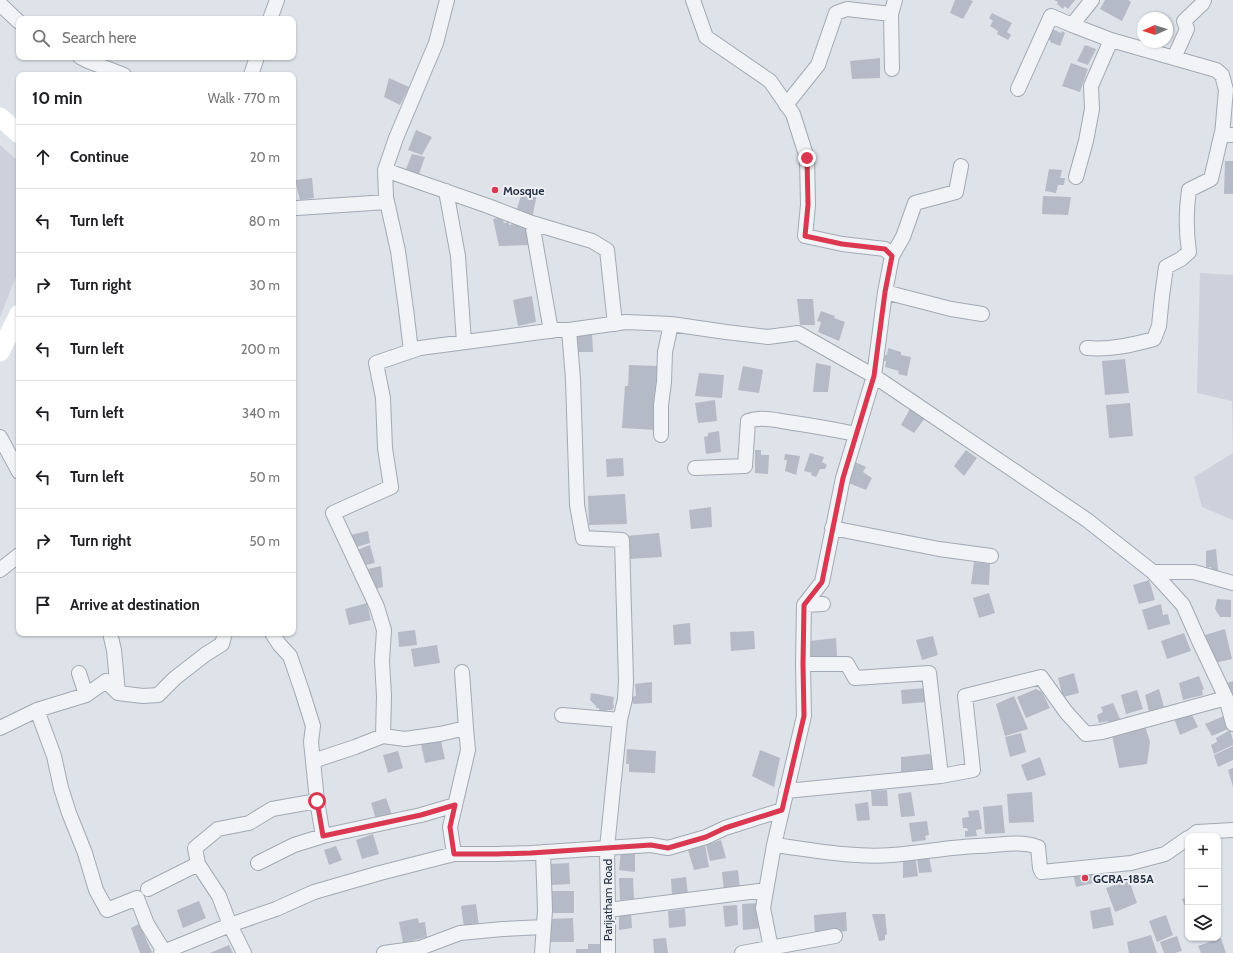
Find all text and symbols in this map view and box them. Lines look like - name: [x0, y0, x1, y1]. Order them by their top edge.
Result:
- north arrow: [1137, 12, 1173, 48]
- search box: [16, 16, 296, 60]
- icon: search: [30, 27, 52, 49]
- text: Search here: [62, 29, 137, 47]
- text: 10 min: [32, 88, 82, 108]
- text: Walk · 770 m: [208, 90, 280, 106]
- icon: ahead: [32, 146, 54, 168]
- text: Continue: [70, 148, 129, 166]
- text: 20 m: [250, 149, 280, 165]
- route end: [798, 149, 816, 167]
- place label: Mosque: [503, 183, 544, 198]
- marker: Mosque: [490, 185, 500, 195]
- icon: left: [32, 210, 54, 232]
- text: Turn left: [70, 212, 124, 230]
- text: 80 m: [249, 213, 280, 229]
- icon: right: [32, 274, 54, 296]
- text: Turn right: [70, 276, 131, 294]
- text: 30 m: [250, 277, 280, 293]
- icon: left: [32, 338, 54, 360]
- text: Turn left: [70, 340, 124, 358]
- text: 200 m: [241, 341, 280, 357]
- icon: left: [32, 402, 54, 424]
- text: Turn left: [70, 404, 124, 422]
- text: 340 m: [242, 405, 280, 421]
- icon: left: [32, 466, 54, 488]
- text: Turn left: [70, 468, 124, 486]
- text: 50 m: [250, 469, 280, 485]
- icon: right: [32, 530, 54, 552]
- text: Turn right: [70, 532, 131, 550]
- text: 50 m: [250, 533, 280, 549]
- icon: arrive: [32, 594, 54, 616]
- text: Arrive at destination: [70, 596, 200, 614]
- route start: [308, 792, 326, 810]
- map controls: [1185, 833, 1221, 941]
- button: +: [1185, 833, 1221, 869]
- street label: Parijatham Road: [600, 859, 615, 941]
- button: −: [1185, 869, 1221, 905]
- place label: GCRA-185A: [1093, 871, 1154, 886]
- marker: GCRA-185A: [1080, 873, 1090, 883]
- button: layers: [1185, 905, 1221, 941]

